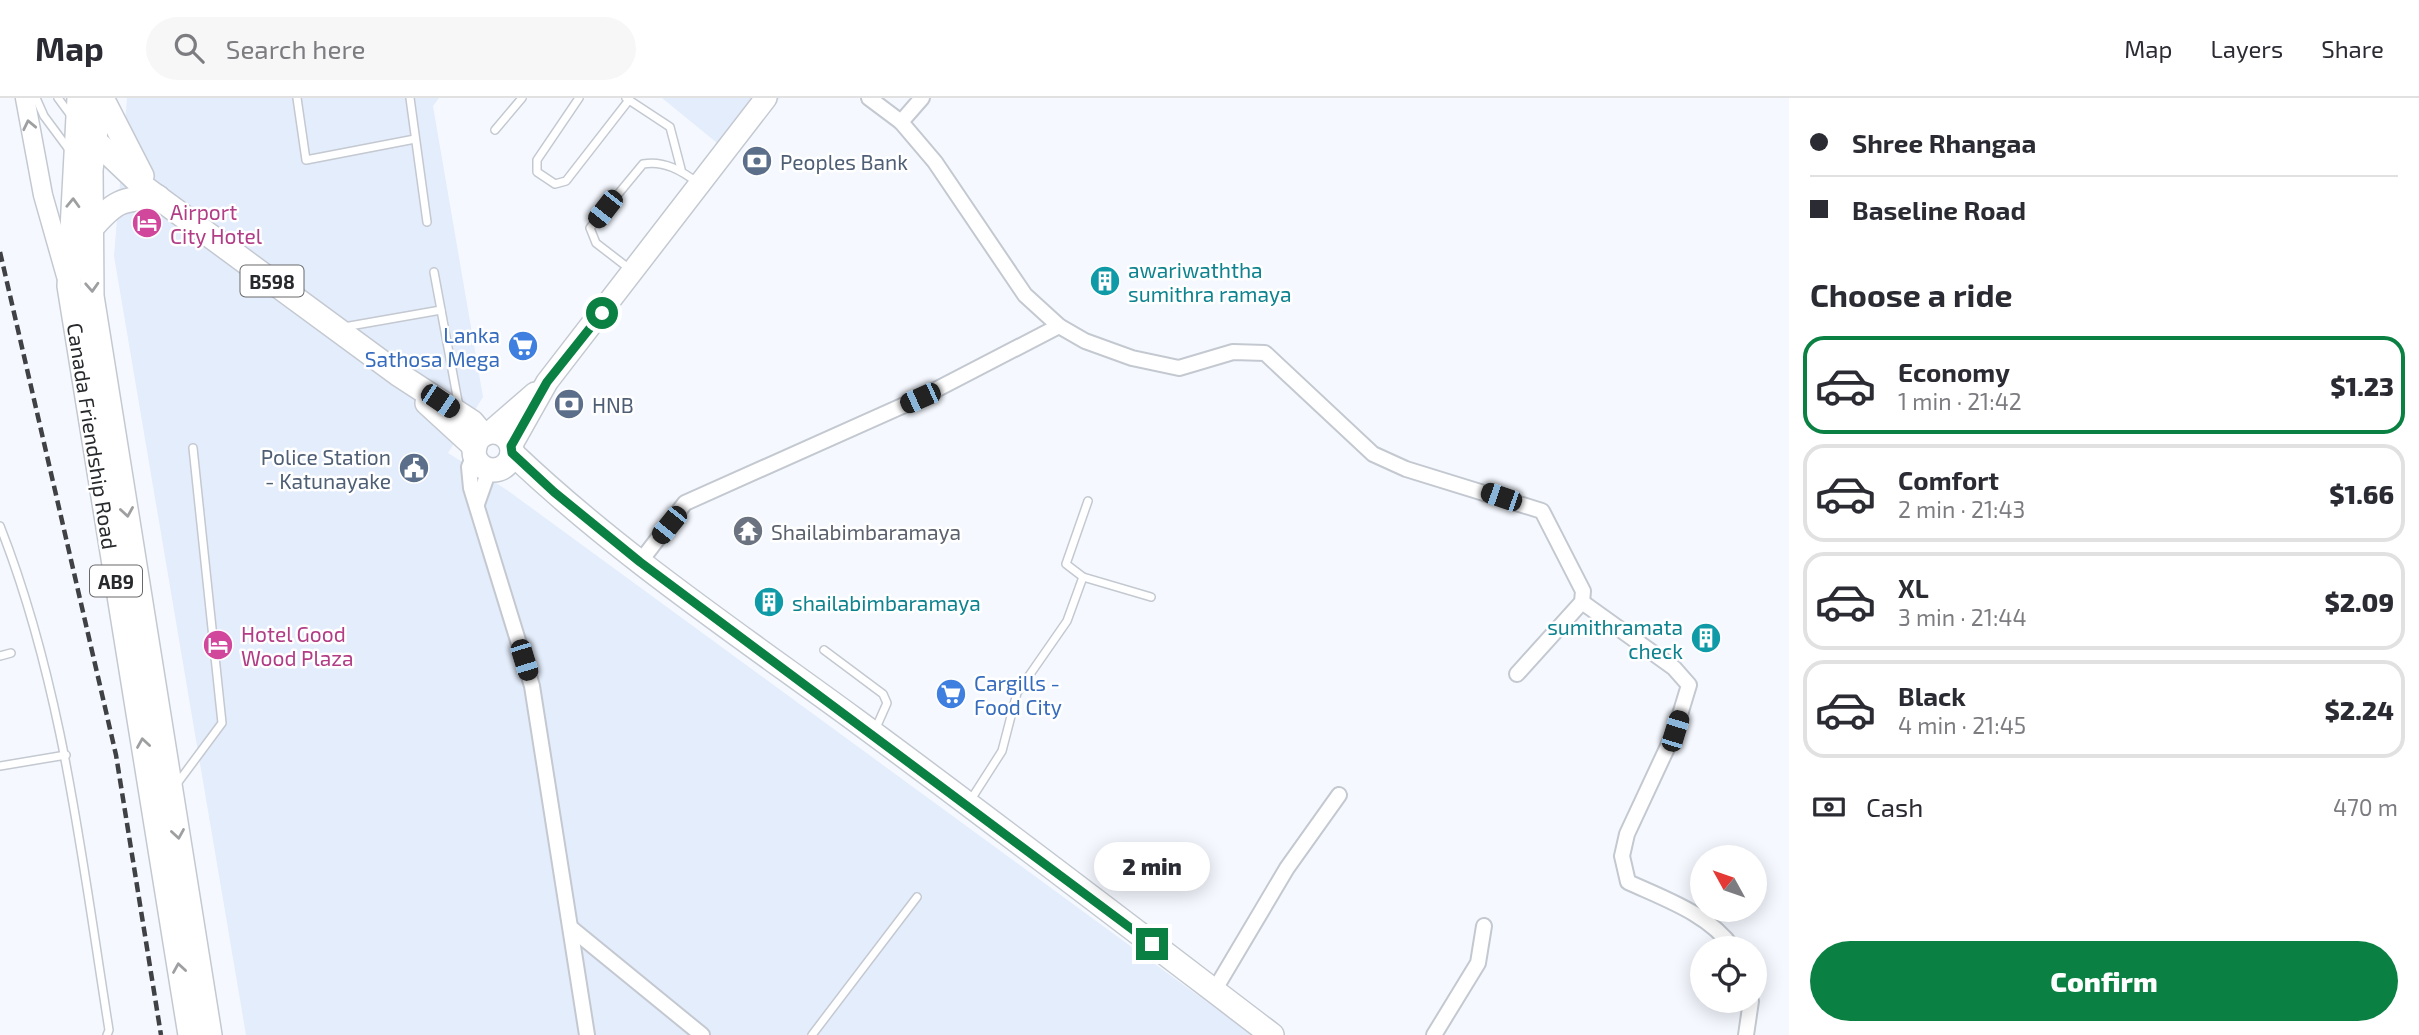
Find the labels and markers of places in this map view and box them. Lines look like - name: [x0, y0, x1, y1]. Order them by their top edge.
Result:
- bank icon: Peoples Bank: [740, 144, 774, 178]
- place label: Peoples Bank: [780, 149, 908, 174]
- place label: Airport City Hotel: [170, 199, 263, 248]
- hotel icon: Airport City Hotel: [130, 206, 164, 240]
- place label: awariwaththa sumithra ramaya: [1128, 257, 1291, 306]
- building icon: awariwaththa sumithra ramaya: [1088, 264, 1122, 298]
- place label: Lanka Sathosa Mega: [365, 322, 500, 371]
- supermarket icon: Lanka Sathosa Mega: [506, 329, 540, 363]
- bank icon: HNB: [552, 387, 586, 421]
- place label: HNB: [592, 392, 634, 417]
- place label: Police Station - Katunayake: [261, 444, 391, 493]
- public building icon: Police Station - Katunayake: [397, 451, 431, 485]
- temple icon: Shailabimbaramaya: [731, 514, 765, 548]
- place label: Shailabimbaramaya: [771, 519, 961, 544]
- building icon: shailabimbaramaya: [752, 585, 786, 619]
- place label: shailabimbaramaya: [792, 590, 981, 615]
- place label: sumithramata check: [1547, 614, 1683, 663]
- place label: Hotel Good Wood Plaza: [241, 621, 354, 670]
- building icon: sumithramata check: [1689, 621, 1723, 655]
- hotel icon: Hotel Good Wood Plaza: [201, 628, 235, 662]
- place label: Cargills - Food City: [974, 670, 1062, 719]
- supermarket icon: Cargills - Food City: [934, 677, 968, 711]

